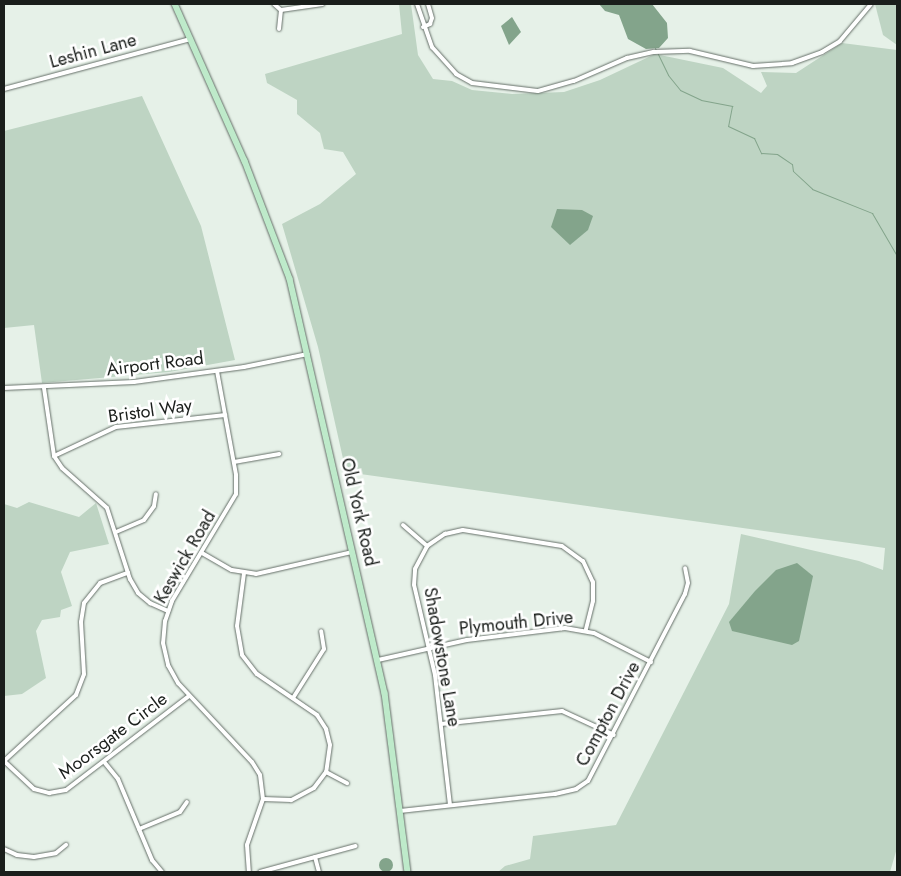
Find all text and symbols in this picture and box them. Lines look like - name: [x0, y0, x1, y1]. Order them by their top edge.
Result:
- street label: Leshin Lane: [47, 29, 139, 73]
- street label: Airport Road: [105, 347, 205, 381]
- street label: Bristol Way: [107, 394, 193, 428]
- street label: Old York Road: [336, 456, 382, 568]
- street label: Keswick Road: [150, 507, 220, 607]
- street label: Shadowstone Lane: [419, 586, 465, 728]
- street label: Plymouth Drive: [458, 606, 574, 640]
- street label: Compton Drive: [571, 658, 645, 770]
- street label: Moorsgate Circle: [54, 688, 172, 784]

